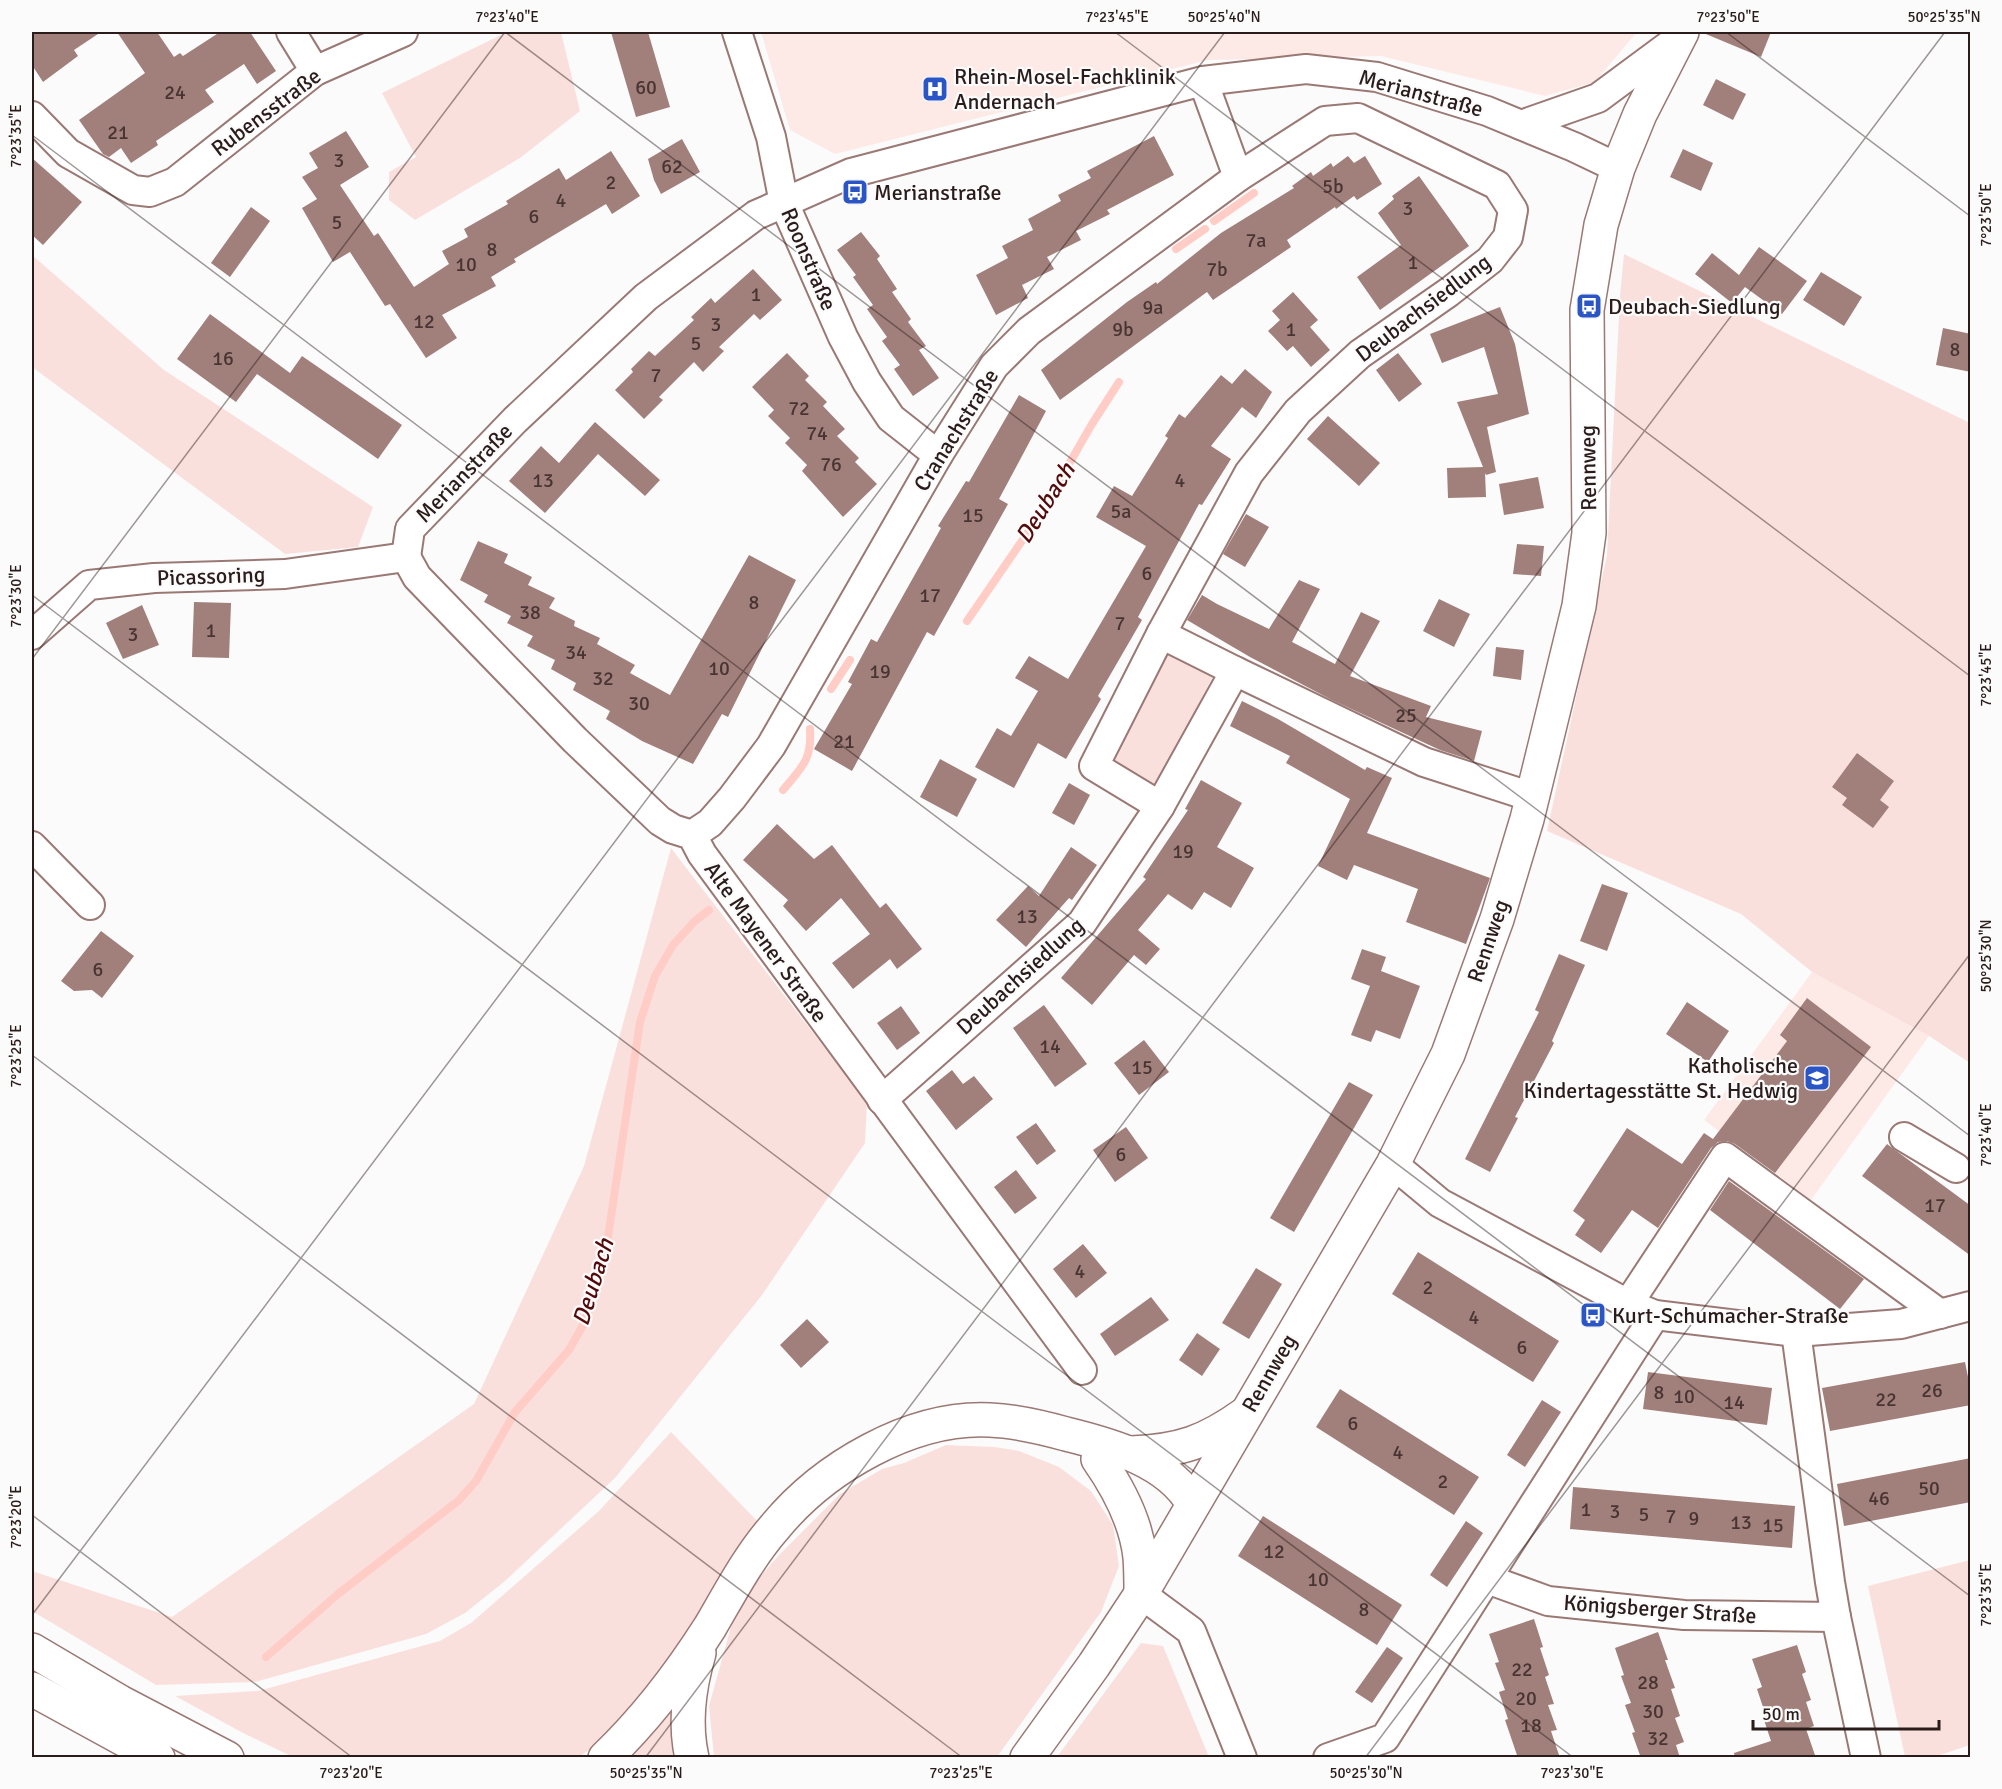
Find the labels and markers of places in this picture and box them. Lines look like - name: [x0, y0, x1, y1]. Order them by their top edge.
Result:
- place label: Rhein-Mosel-Fachklinik Andernach: [954, 63, 1176, 115]
- hospital icon: Rhein-Mosel-Fachklinik Andernach: [920, 74, 950, 104]
- bus stop icon: Merianstraße: [840, 177, 870, 207]
- place label: Merianstraße: [874, 179, 1002, 206]
- bus stop icon: Deubach-Siedlung: [1574, 291, 1604, 321]
- place label: Deubach-Siedlung: [1608, 293, 1781, 320]
- place label: Katholische Kindertagesstätte St. Hedwig: [1524, 1052, 1798, 1104]
- school or university icon: Katholische Kindertagesstätte St. Hedwig: [1802, 1063, 1832, 1093]
- bus stop icon: Kurt-Schumacher-Straße: [1578, 1300, 1608, 1330]
- place label: Kurt-Schumacher-Straße: [1612, 1302, 1849, 1329]

